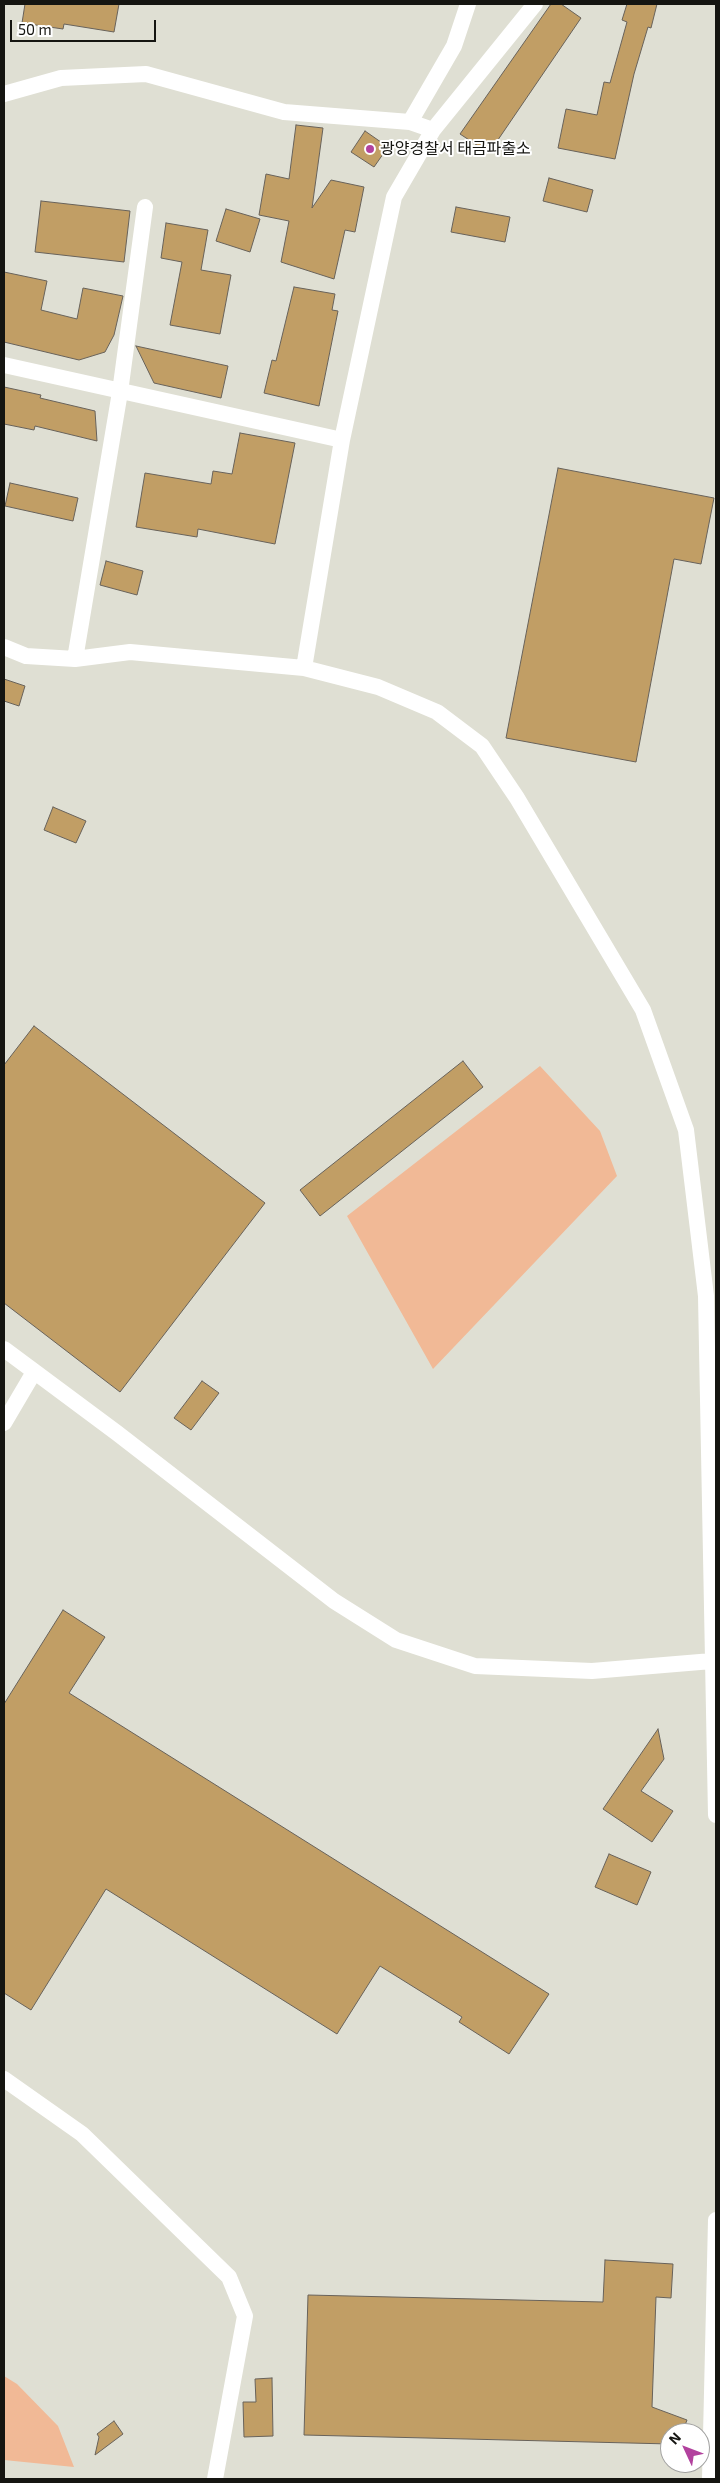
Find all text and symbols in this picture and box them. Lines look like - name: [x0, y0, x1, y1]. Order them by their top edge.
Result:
- scale bar: [12, 10, 159, 42]
- text: 50 m: [18, 20, 52, 38]
- place label: 광양경찰서 태금파출소: [380, 139, 531, 159]
- marker: 광양경찰서 태금파출소: [364, 143, 376, 155]
- north arrow: [660, 2423, 710, 2473]
- text: N: [665, 2429, 684, 2448]

